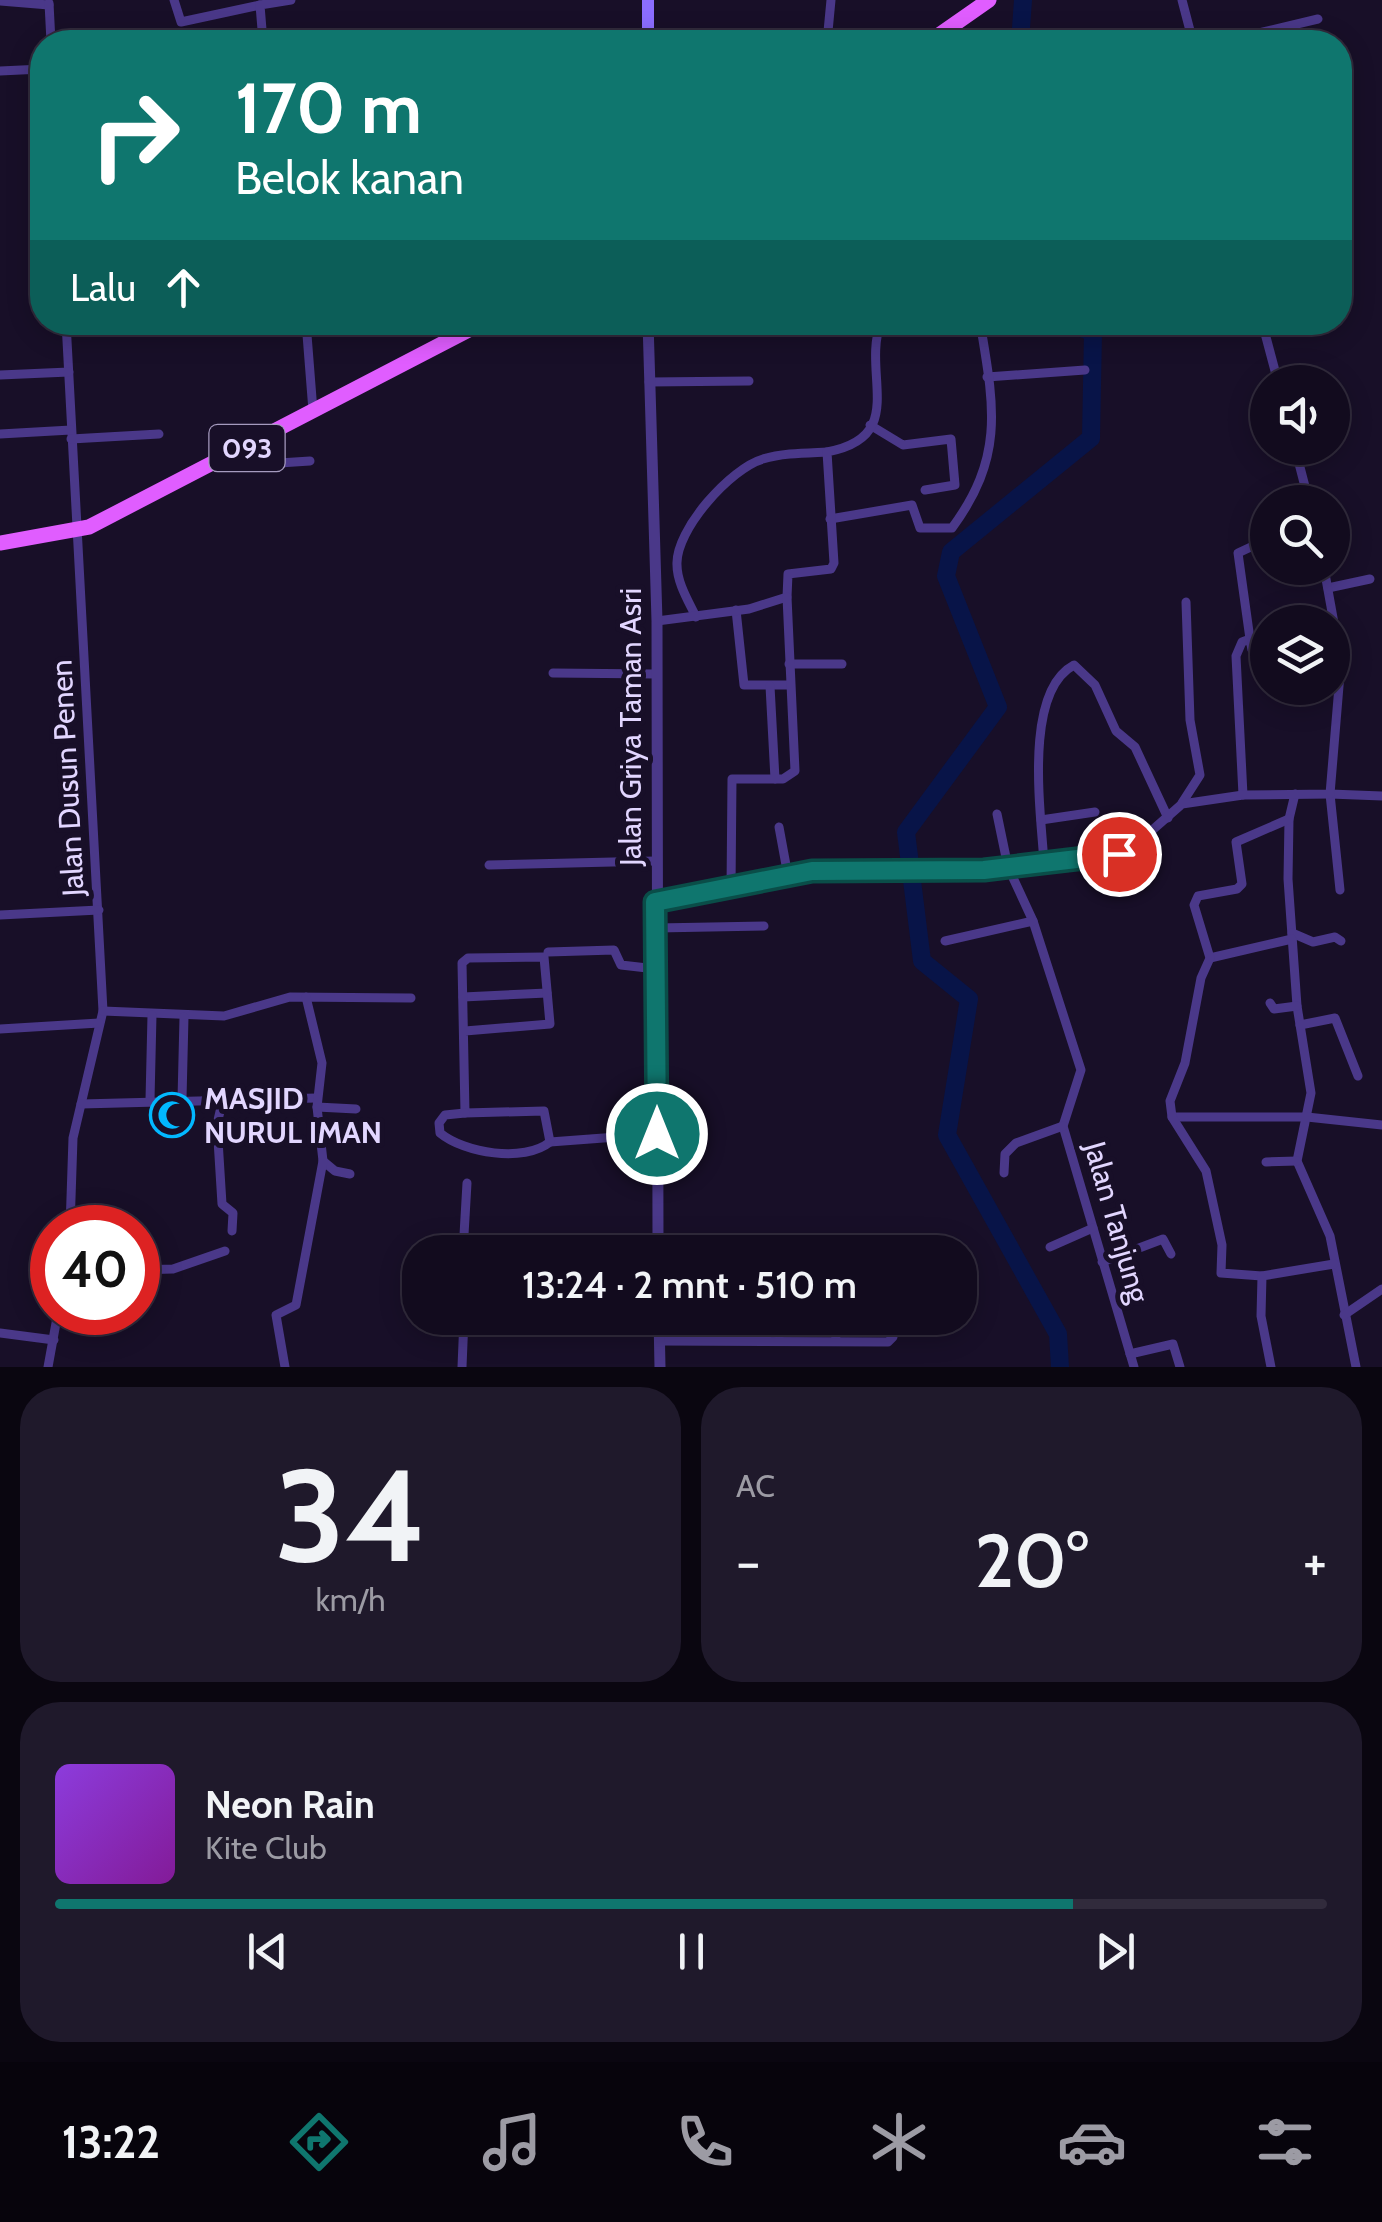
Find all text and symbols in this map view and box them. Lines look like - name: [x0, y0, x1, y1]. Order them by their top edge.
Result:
- text: 170 m: [235, 65, 422, 151]
- icon: right: [70, 70, 200, 200]
- text: Belok kanan: [235, 151, 464, 205]
- icon: ahead: [156, 260, 211, 315]
- text: Lalu: [70, 264, 136, 311]
- map controls: [1250, 365, 1350, 705]
- button: sound: [1250, 365, 1350, 465]
- road number: 093: [210, 425, 284, 471]
- button: search: [1250, 485, 1350, 585]
- street label: Jalan Griya Taman Asri: [612, 588, 649, 867]
- button: layers: [1250, 605, 1350, 705]
- street label: Jalan Dusun Penen: [42, 659, 92, 898]
- pin: [1077, 812, 1162, 897]
- icon: arrive: [1092, 827, 1147, 882]
- place label: MASJID NURUL IMAN: [204, 1080, 382, 1151]
- position arrow: [605, 1082, 709, 1186]
- mosque icon: MASJID NURUL IMAN: [149, 1092, 195, 1138]
- street label: Jalan Tanjung: [1076, 1136, 1158, 1308]
- speed limit sign: 40: [30, 1205, 160, 1335]
- text: 13:24 · 2 mnt · 510 m: [522, 1261, 857, 1308]
- text: 34: [275, 1436, 426, 1594]
- text: AC: [736, 1466, 775, 1505]
- text: 20°: [975, 1515, 1088, 1606]
- text: −: [736, 1528, 760, 1595]
- text: +: [1303, 1528, 1327, 1595]
- text: km/h: [315, 1580, 386, 1619]
- text: Neon Rain: [205, 1781, 375, 1828]
- text: Kite Club: [205, 1828, 327, 1867]
- icon: previous: [240, 1924, 295, 1979]
- icon: pause: [664, 1924, 719, 1979]
- icon: next: [1088, 1924, 1143, 1979]
- icon: directions: [284, 2107, 354, 2177]
- icon: music: [477, 2107, 547, 2177]
- icon: phone: [670, 2107, 740, 2177]
- icon: climate: [864, 2107, 934, 2177]
- icon: car: [1057, 2107, 1127, 2177]
- icon: filters: [1250, 2107, 1320, 2177]
- text: 13:22: [62, 2115, 160, 2169]

